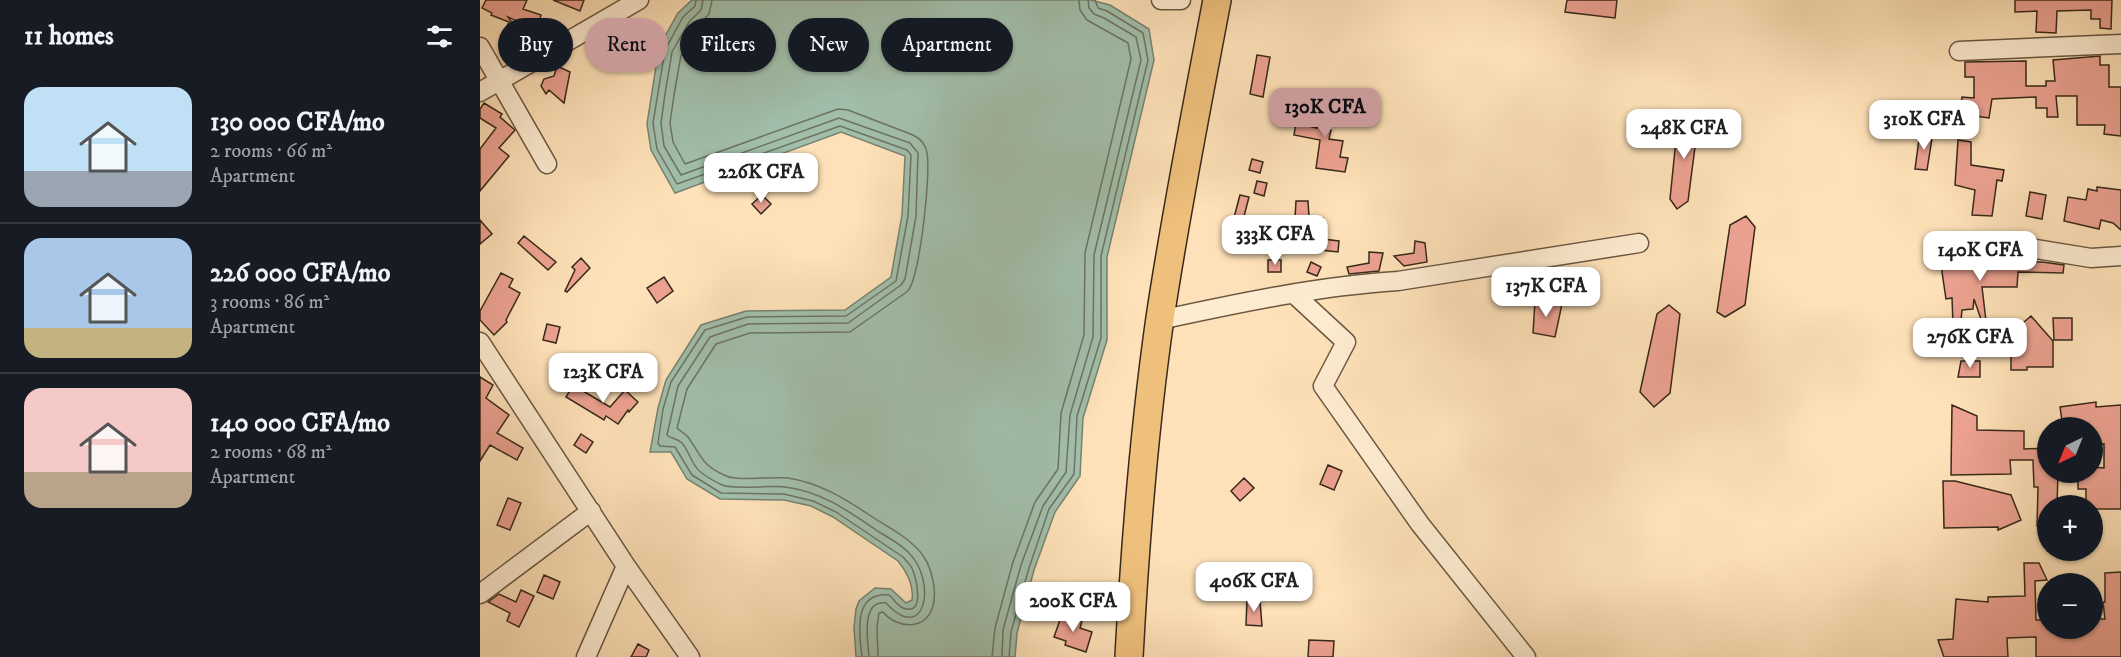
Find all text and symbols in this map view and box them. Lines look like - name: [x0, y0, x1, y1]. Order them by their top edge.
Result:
- chip: Buy: [498, 18, 573, 72]
- chip: Rent: [585, 18, 668, 72]
- chip: Filters: [680, 18, 776, 72]
- chip: New: [788, 18, 869, 72]
- chip: Apartment: [881, 18, 1013, 72]
- text: 11 homes: [24, 20, 114, 53]
- icon: filters: [423, 20, 456, 53]
- pin: 130K CFA: [1263, 88, 1387, 139]
- text: 130K CFA: [1284, 95, 1366, 120]
- pin: 310K CFA: [1862, 100, 1986, 151]
- text: 130 000 CFA/mo: [210, 106, 385, 139]
- text: 310K CFA: [1883, 107, 1965, 132]
- pin: 248K CFA: [1622, 109, 1746, 160]
- icon: home: [72, 111, 144, 183]
- text: 248K CFA: [1640, 116, 1728, 141]
- text: 2 rooms · 66 m²: [210, 139, 332, 164]
- pin: 226K CFA: [699, 153, 823, 204]
- text: 226K CFA: [718, 160, 804, 185]
- text: Apartment: [210, 164, 295, 189]
- pin: 333K CFA: [1213, 215, 1337, 266]
- text: 333K CFA: [1236, 222, 1314, 247]
- pin: 140K CFA: [1918, 231, 2042, 282]
- text: 140K CFA: [1937, 238, 2023, 263]
- text: 226 000 CFA/mo: [210, 257, 390, 290]
- icon: home: [72, 262, 144, 334]
- pin: 137K CFA: [1484, 267, 1608, 318]
- text: 137K CFA: [1505, 274, 1587, 299]
- text: 3 rooms · 86 m²: [210, 290, 329, 315]
- text: Apartment: [210, 315, 295, 340]
- pin: 276K CFA: [1908, 318, 2032, 369]
- text: 276K CFA: [1927, 325, 2013, 350]
- pin: 123K CFA: [541, 353, 665, 404]
- text: 123K CFA: [563, 360, 643, 385]
- text: 140 000 CFA/mo: [210, 407, 390, 440]
- icon: home: [72, 412, 144, 484]
- north arrow: [2037, 417, 2103, 483]
- map controls: [2037, 417, 2103, 639]
- text: 2 rooms · 68 m²: [210, 440, 332, 465]
- text: Apartment: [210, 465, 295, 490]
- button: +: [2037, 495, 2103, 561]
- pin: 406K CFA: [1192, 562, 1316, 613]
- text: 406K CFA: [1210, 569, 1298, 594]
- button: −: [2037, 573, 2103, 639]
- pin: 200K CFA: [1011, 582, 1135, 633]
- text: 200K CFA: [1029, 589, 1117, 614]

